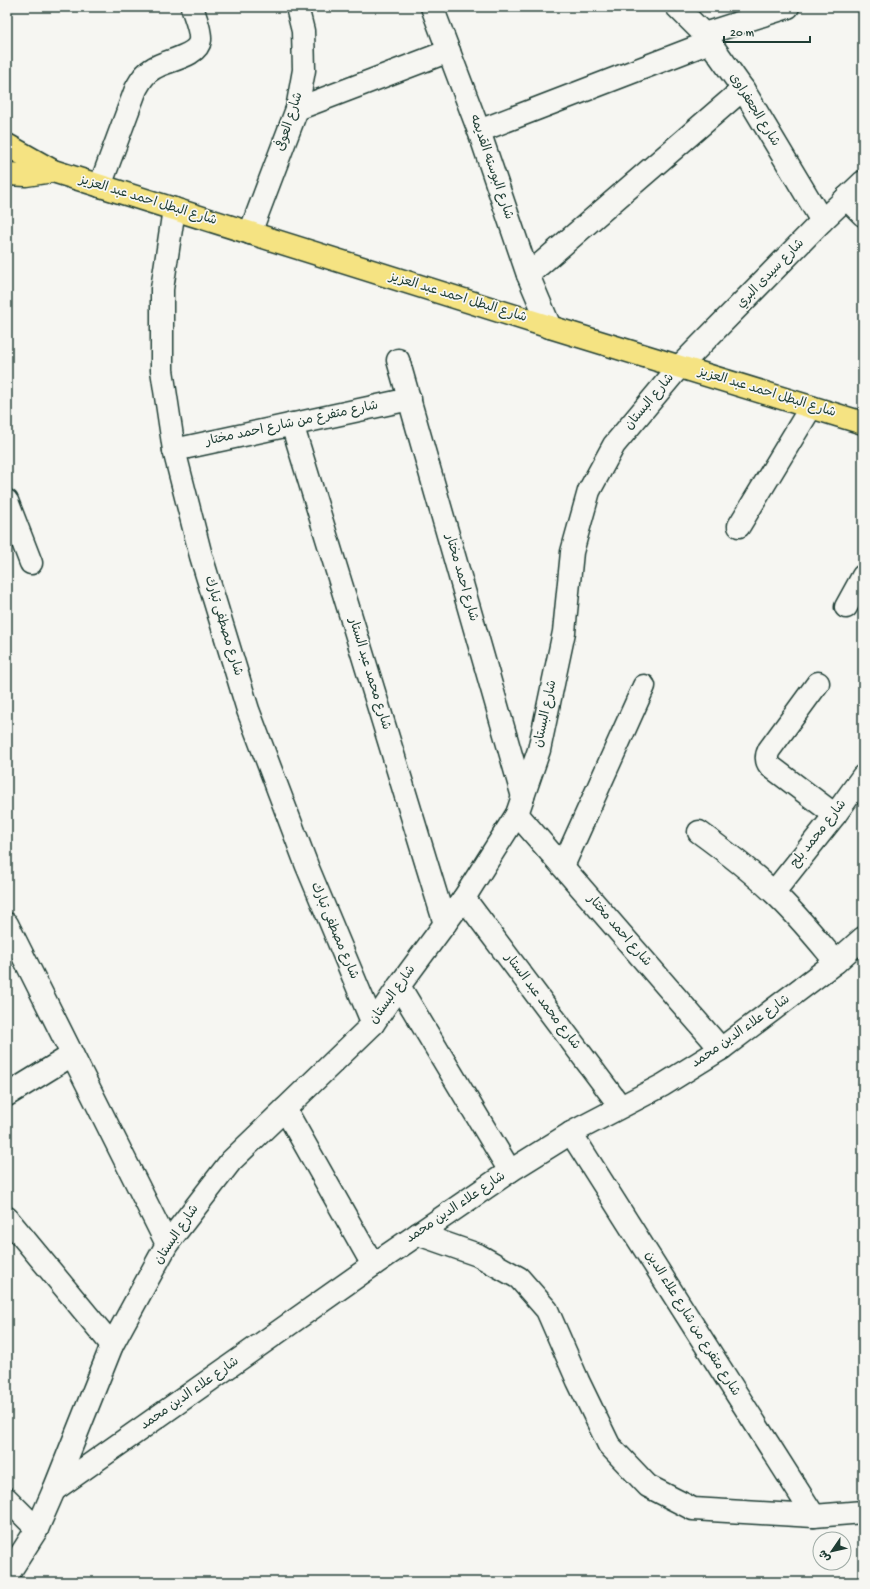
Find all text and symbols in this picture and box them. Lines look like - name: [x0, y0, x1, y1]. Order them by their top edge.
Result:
- scale bar: [724, 18, 810, 44]
- text: 20 m: [730, 27, 755, 41]
- street label: شارع الجعفراوى: [725, 71, 783, 149]
- street label: شارع العوفى: [271, 90, 307, 153]
- street label: شارع البوسته القديمه: [466, 112, 516, 222]
- street label: شارع البطل احمد عبد العزيز: [76, 172, 219, 229]
- street label: شارع سيدى البري: [734, 236, 808, 312]
- street label: شارع البطل احمد عبد العزيز: [386, 269, 529, 326]
- street label: شارع البطل احمد عبد العزيز: [695, 364, 838, 421]
- street label: شارع البستان: [622, 371, 678, 433]
- street label: شارع متفرع من شارع احمد مختار: [203, 398, 380, 450]
- street label: شارع احمد مختار: [441, 532, 481, 623]
- street label: شارع مصطفى تبارك: [201, 574, 245, 678]
- street label: شارع محمد عبد الستار: [345, 615, 393, 732]
- street label: شارع البستان: [532, 679, 560, 749]
- street label: شارع محمد بلح: [788, 797, 850, 871]
- street label: شارع مصطفى تبارك: [307, 880, 361, 982]
- street label: شارع احمد مختار: [583, 891, 654, 970]
- street label: شارع محمد عبد الستار: [500, 950, 583, 1053]
- street label: شارع البستان: [367, 963, 419, 1027]
- street label: شارع علاء الدين محمد: [689, 992, 793, 1072]
- street label: شارع علاء الدين محمد: [403, 1169, 509, 1247]
- street label: شارع البستان: [152, 1202, 202, 1268]
- street label: شارع متفرع من شارع علاء الدين: [641, 1249, 743, 1399]
- street label: شارع علاء الدين محمد: [138, 1354, 242, 1434]
- north arrow: [812, 1531, 852, 1571]
- text: ش: [817, 1547, 834, 1564]

